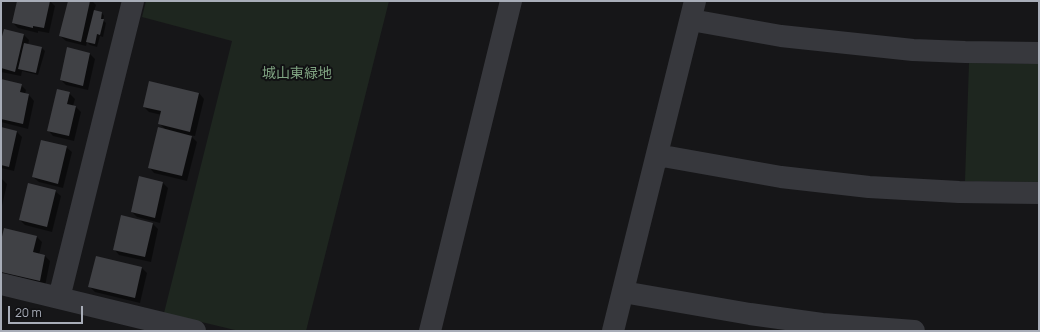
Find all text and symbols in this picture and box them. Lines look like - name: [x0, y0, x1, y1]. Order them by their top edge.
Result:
- park label: 城山東緑地: [262, 66, 332, 82]
- scale bar: [10, 298, 85, 324]
- text: 20 m: [15, 304, 42, 321]

